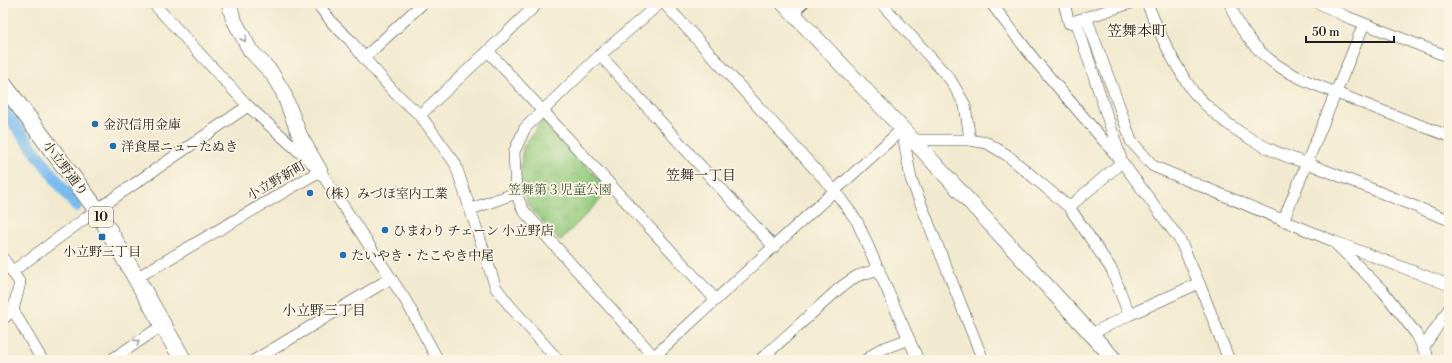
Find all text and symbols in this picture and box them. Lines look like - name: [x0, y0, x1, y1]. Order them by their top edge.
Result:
- scale bar: [1306, 18, 1394, 44]
- district label: 笠舞本町: [1107, 22, 1167, 41]
- text: 50 m: [1312, 25, 1340, 40]
- one-way arrow: [239, 35, 247, 42]
- place label: 金沢信用金庫: [103, 117, 181, 133]
- marker: 金沢信用金庫: [90, 119, 100, 129]
- street label: 小立野通り: [39, 138, 91, 199]
- place label: 洋食屋ニューたぬき: [121, 139, 238, 155]
- marker: 洋食屋ニューたぬき: [108, 141, 118, 151]
- street label: 小立野新町: [244, 158, 309, 204]
- district label: 笠舞一丁目: [666, 167, 736, 185]
- park label: 笠舞第３児童公園: [508, 182, 612, 198]
- place label: （株）みづほ室内工業: [318, 186, 448, 202]
- marker: （株）みづほ室内工業: [305, 188, 315, 198]
- road number: 10: [89, 207, 113, 227]
- place label: ひまわり チェーン 小立野店: [393, 223, 554, 239]
- marker: ひまわり チェーン 小立野店: [380, 225, 390, 235]
- marker: 小立野三丁目: [97, 232, 107, 242]
- place label: 小立野三丁目: [63, 244, 141, 260]
- place label: たいやき・たこやき中尾: [351, 248, 494, 264]
- marker: たいやき・たこやき中尾: [338, 250, 348, 260]
- district label: 小立野三丁目: [282, 302, 366, 320]
- one-way arrow: [133, 340, 140, 347]

